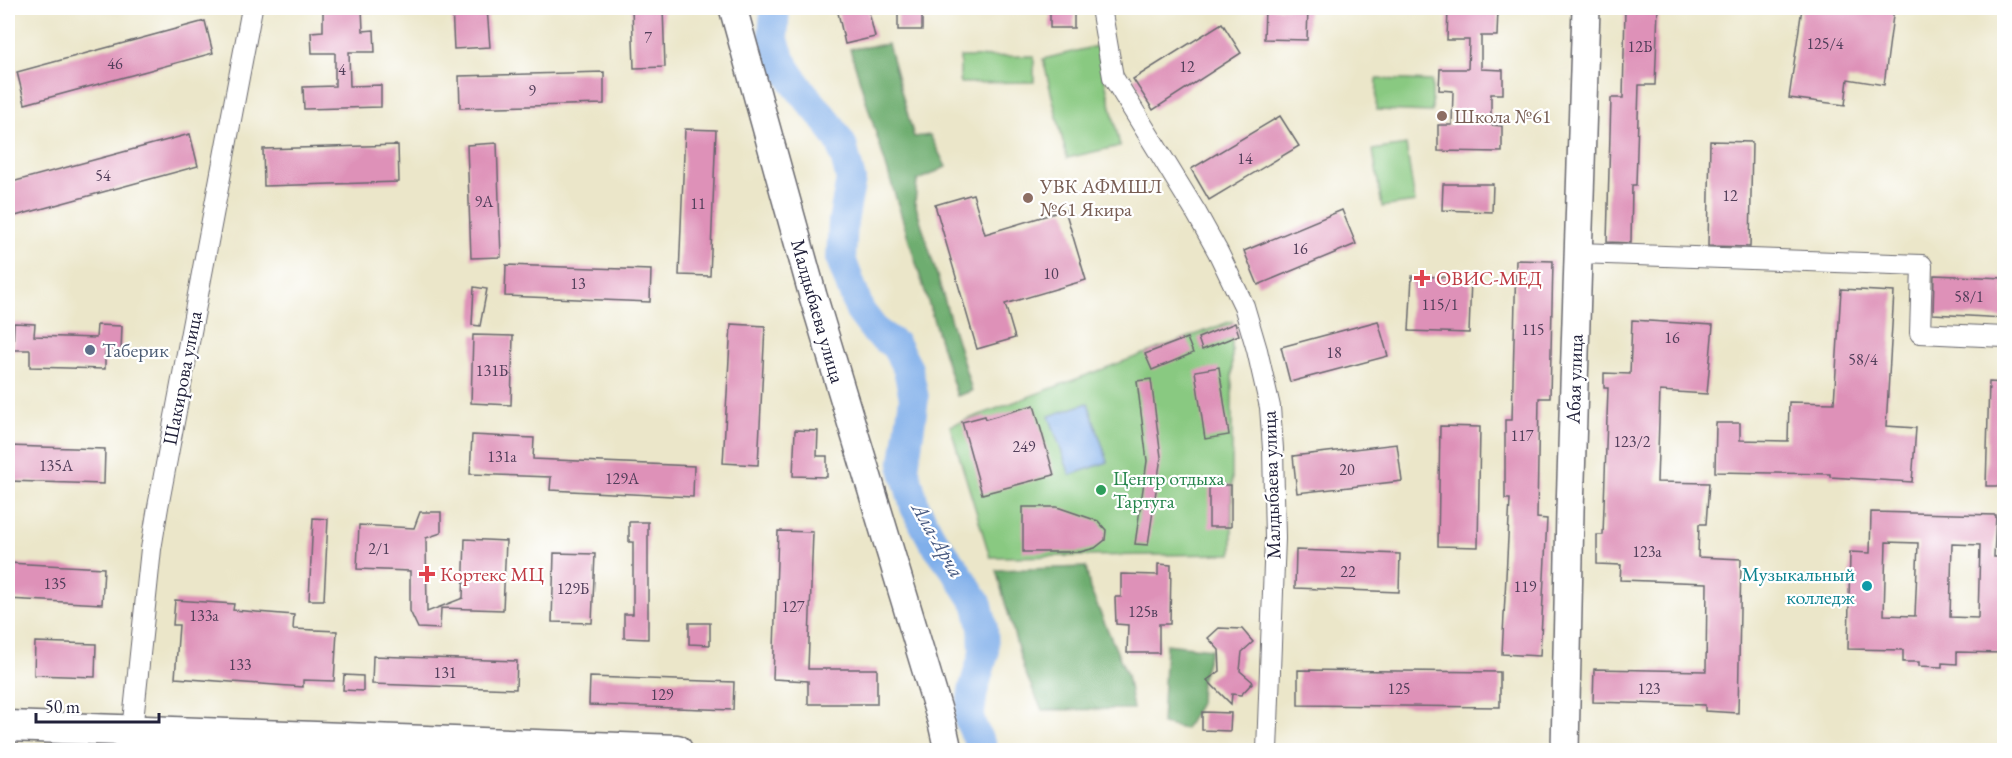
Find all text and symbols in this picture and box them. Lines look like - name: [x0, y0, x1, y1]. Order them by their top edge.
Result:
- house number: 7: [644, 27, 652, 48]
- house number: 125/4: [1806, 33, 1844, 54]
- house number: 12Б: [1628, 36, 1652, 57]
- house number: 46: [107, 53, 123, 74]
- house number: 12: [1179, 56, 1195, 77]
- house number: 4: [338, 59, 346, 80]
- house number: 9: [528, 80, 536, 101]
- place label: Школа №61: [1454, 103, 1551, 129]
- marker: Школа №61: [1435, 109, 1449, 123]
- house number: 14: [1237, 148, 1253, 169]
- house number: 54: [95, 165, 111, 186]
- place label: УВК АФМШЛ №61 Якира: [1039, 173, 1162, 222]
- house number: 12: [1722, 185, 1738, 206]
- house number: 9А: [475, 191, 494, 212]
- marker: УВК АФМШЛ №61 Якира: [1021, 191, 1035, 205]
- house number: 11: [690, 193, 706, 214]
- street label: Малдыбаева улица: [785, 236, 851, 386]
- house number: 16: [1292, 238, 1308, 259]
- house number: 10: [1043, 263, 1059, 284]
- place label: ОВИС-МЕД: [1436, 265, 1542, 291]
- marker: ОВИС-МЕД: [1413, 269, 1431, 287]
- house number: 13: [570, 273, 586, 294]
- house number: 58/1: [1954, 286, 1984, 307]
- house number: 115/1: [1421, 294, 1459, 315]
- street label: Шакирова улица: [156, 309, 208, 447]
- house number: 115: [1521, 319, 1545, 340]
- house number: 16: [1664, 327, 1680, 348]
- street label: Абая улица: [1559, 334, 1589, 425]
- place label: Таберик: [102, 337, 169, 363]
- house number: 18: [1326, 342, 1342, 363]
- marker: Таберик: [83, 343, 97, 357]
- house number: 58/4: [1848, 349, 1878, 370]
- house number: 131Б: [476, 360, 508, 381]
- street label: Малдыбаева улица: [1255, 410, 1287, 560]
- house number: 117: [1510, 425, 1534, 446]
- house number: 123/2: [1613, 431, 1651, 452]
- house number: 249: [1012, 436, 1036, 457]
- house number: 131а: [487, 446, 517, 467]
- house number: 135А: [39, 455, 74, 476]
- house number: 20: [1339, 459, 1355, 480]
- place label: Центр отдыха Тартуга: [1113, 465, 1225, 514]
- house number: 129А: [605, 468, 640, 489]
- marker: Центр отдыха Тартуга: [1094, 483, 1108, 497]
- water label: Ала-Арча: [905, 495, 971, 582]
- house number: 2/1: [368, 538, 390, 559]
- house number: 123а: [1632, 541, 1662, 562]
- place label: Кортекс МЦ: [440, 561, 544, 587]
- house number: 22: [1340, 561, 1356, 582]
- place label: Музыкальный колледж: [1742, 561, 1855, 610]
- marker: Кортекс МЦ: [418, 565, 436, 583]
- house number: 135: [43, 573, 67, 594]
- house number: 119: [1513, 576, 1537, 597]
- house number: 129Б: [557, 578, 589, 599]
- marker: Музыкальный колледж: [1860, 579, 1874, 593]
- house number: 127: [781, 596, 805, 617]
- house number: 125в: [1128, 601, 1158, 622]
- house number: 133а: [189, 605, 219, 626]
- house number: 133: [228, 654, 252, 675]
- house number: 131: [433, 662, 457, 683]
- house number: 125: [1387, 678, 1411, 699]
- house number: 123: [1637, 678, 1661, 699]
- house number: 129: [650, 684, 674, 705]
- scale bar: [36, 686, 159, 724]
- text: 50 m: [45, 695, 80, 718]

